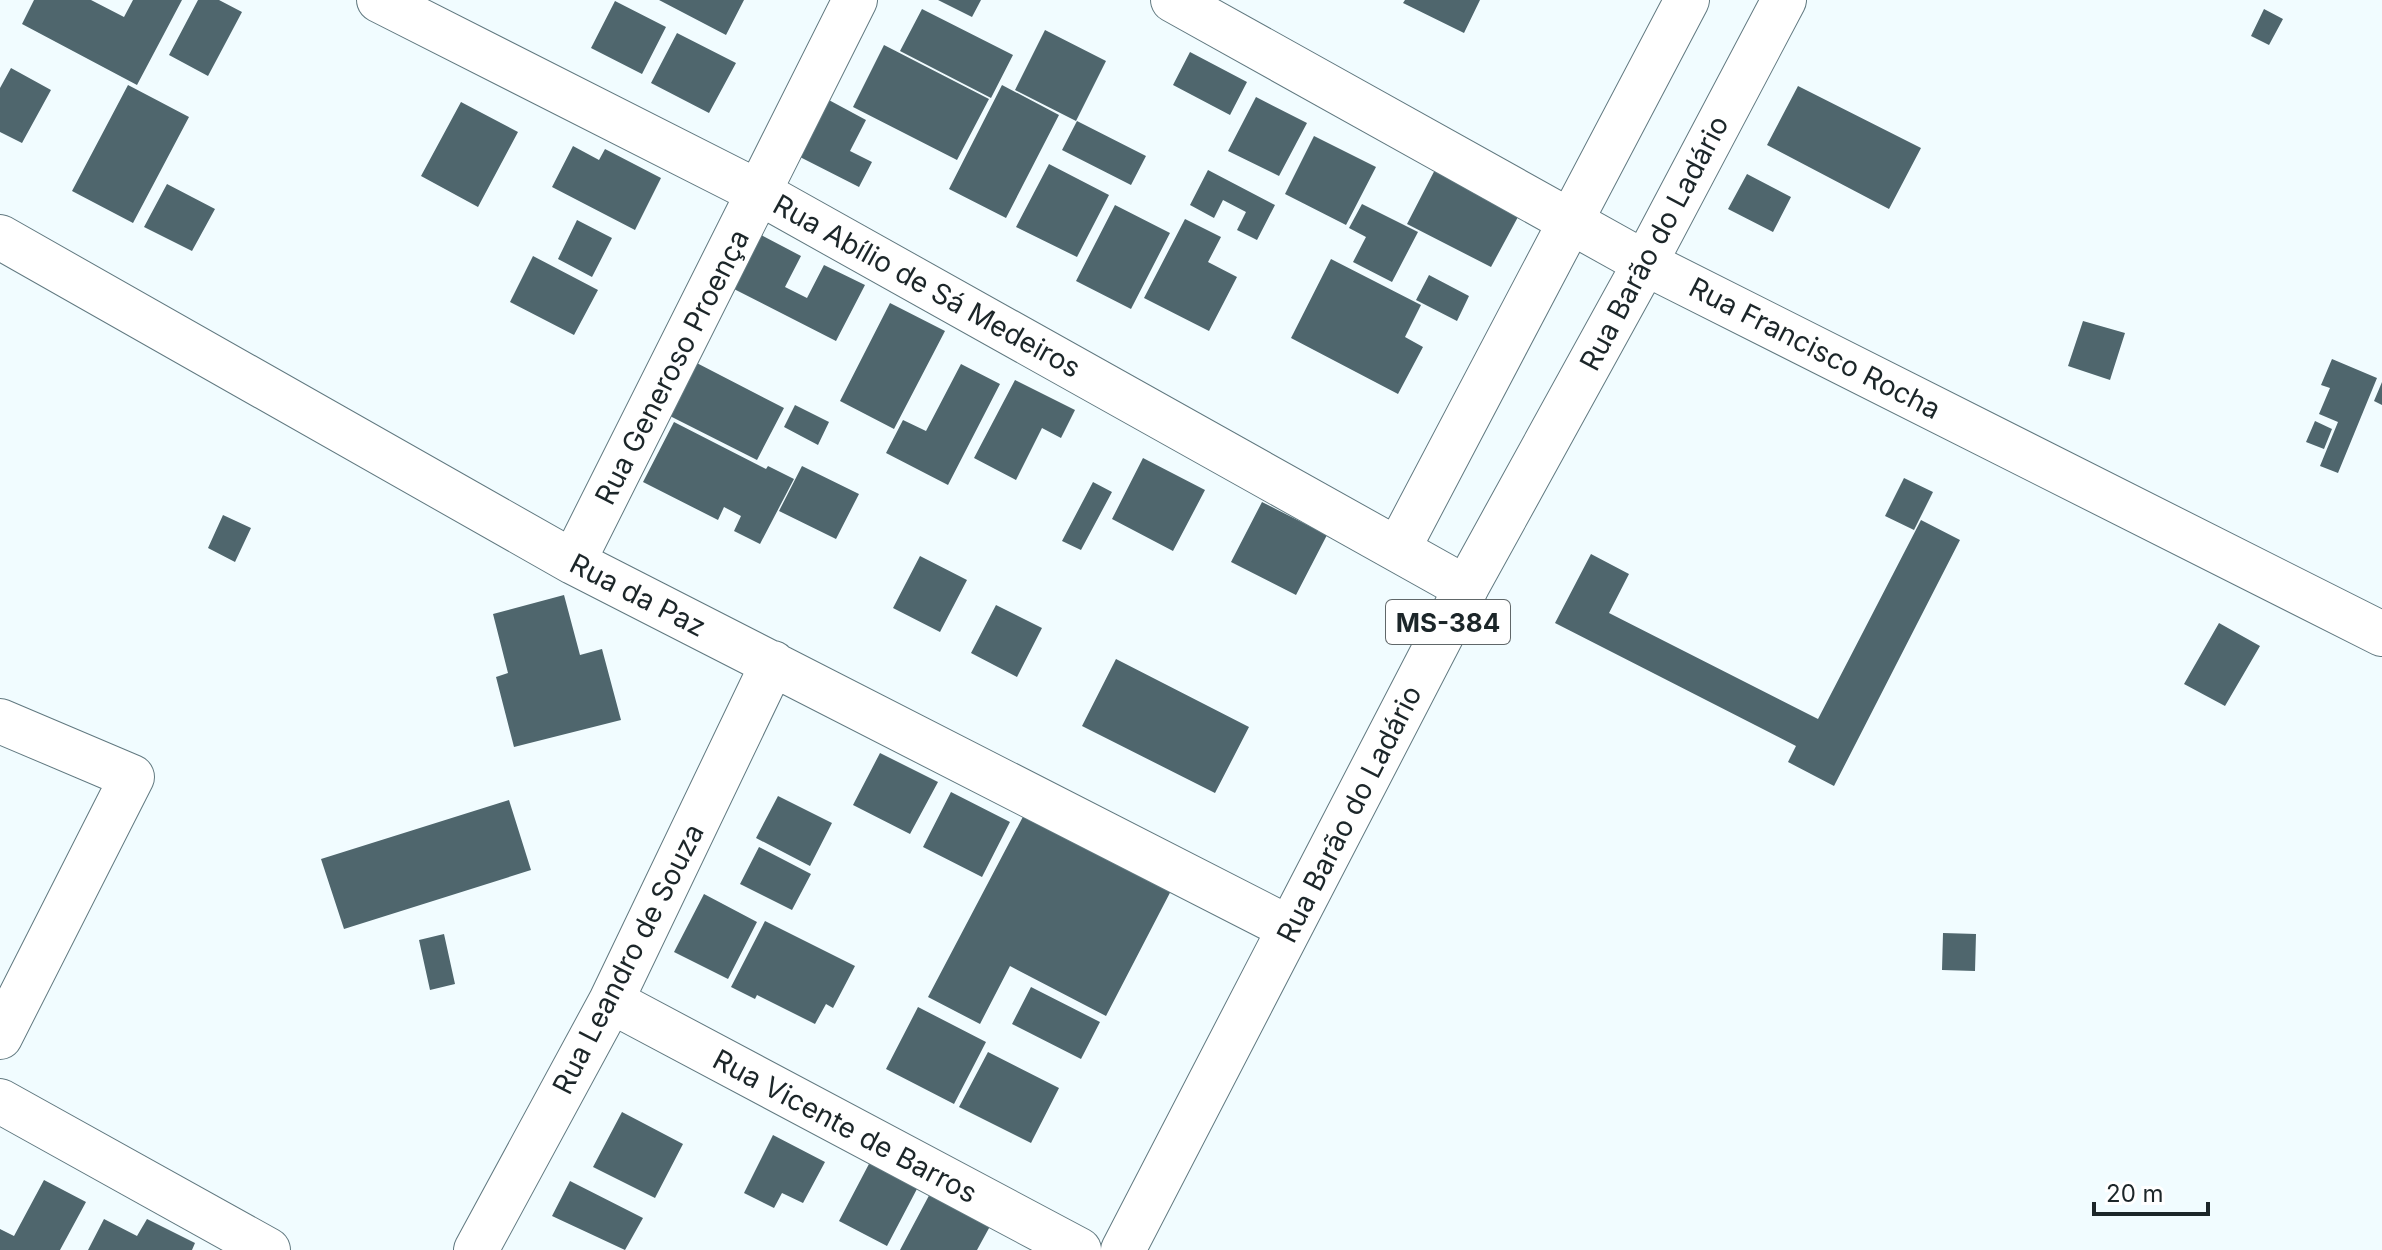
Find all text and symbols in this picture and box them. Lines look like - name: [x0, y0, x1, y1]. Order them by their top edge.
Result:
- street label: Rua Barão do Ladário: [1572, 110, 1736, 376]
- street label: Rua Abílio de Sá Medeiros: [767, 187, 1087, 385]
- street label: Rua Generoso Proença: [588, 224, 756, 510]
- street label: Rua Francisco Rocha: [1684, 270, 1946, 426]
- street label: Rua da Paz: [564, 546, 712, 644]
- road number: MS-384: [1386, 600, 1510, 644]
- street label: Rua Barão do Ladário: [1269, 680, 1429, 948]
- street label: Rua Leandro de Souza: [545, 818, 711, 1100]
- street label: Rua Vicente de Barros: [707, 1042, 983, 1210]
- scale bar: [2094, 1166, 2208, 1216]
- text: 20 m: [2106, 1179, 2164, 1208]

